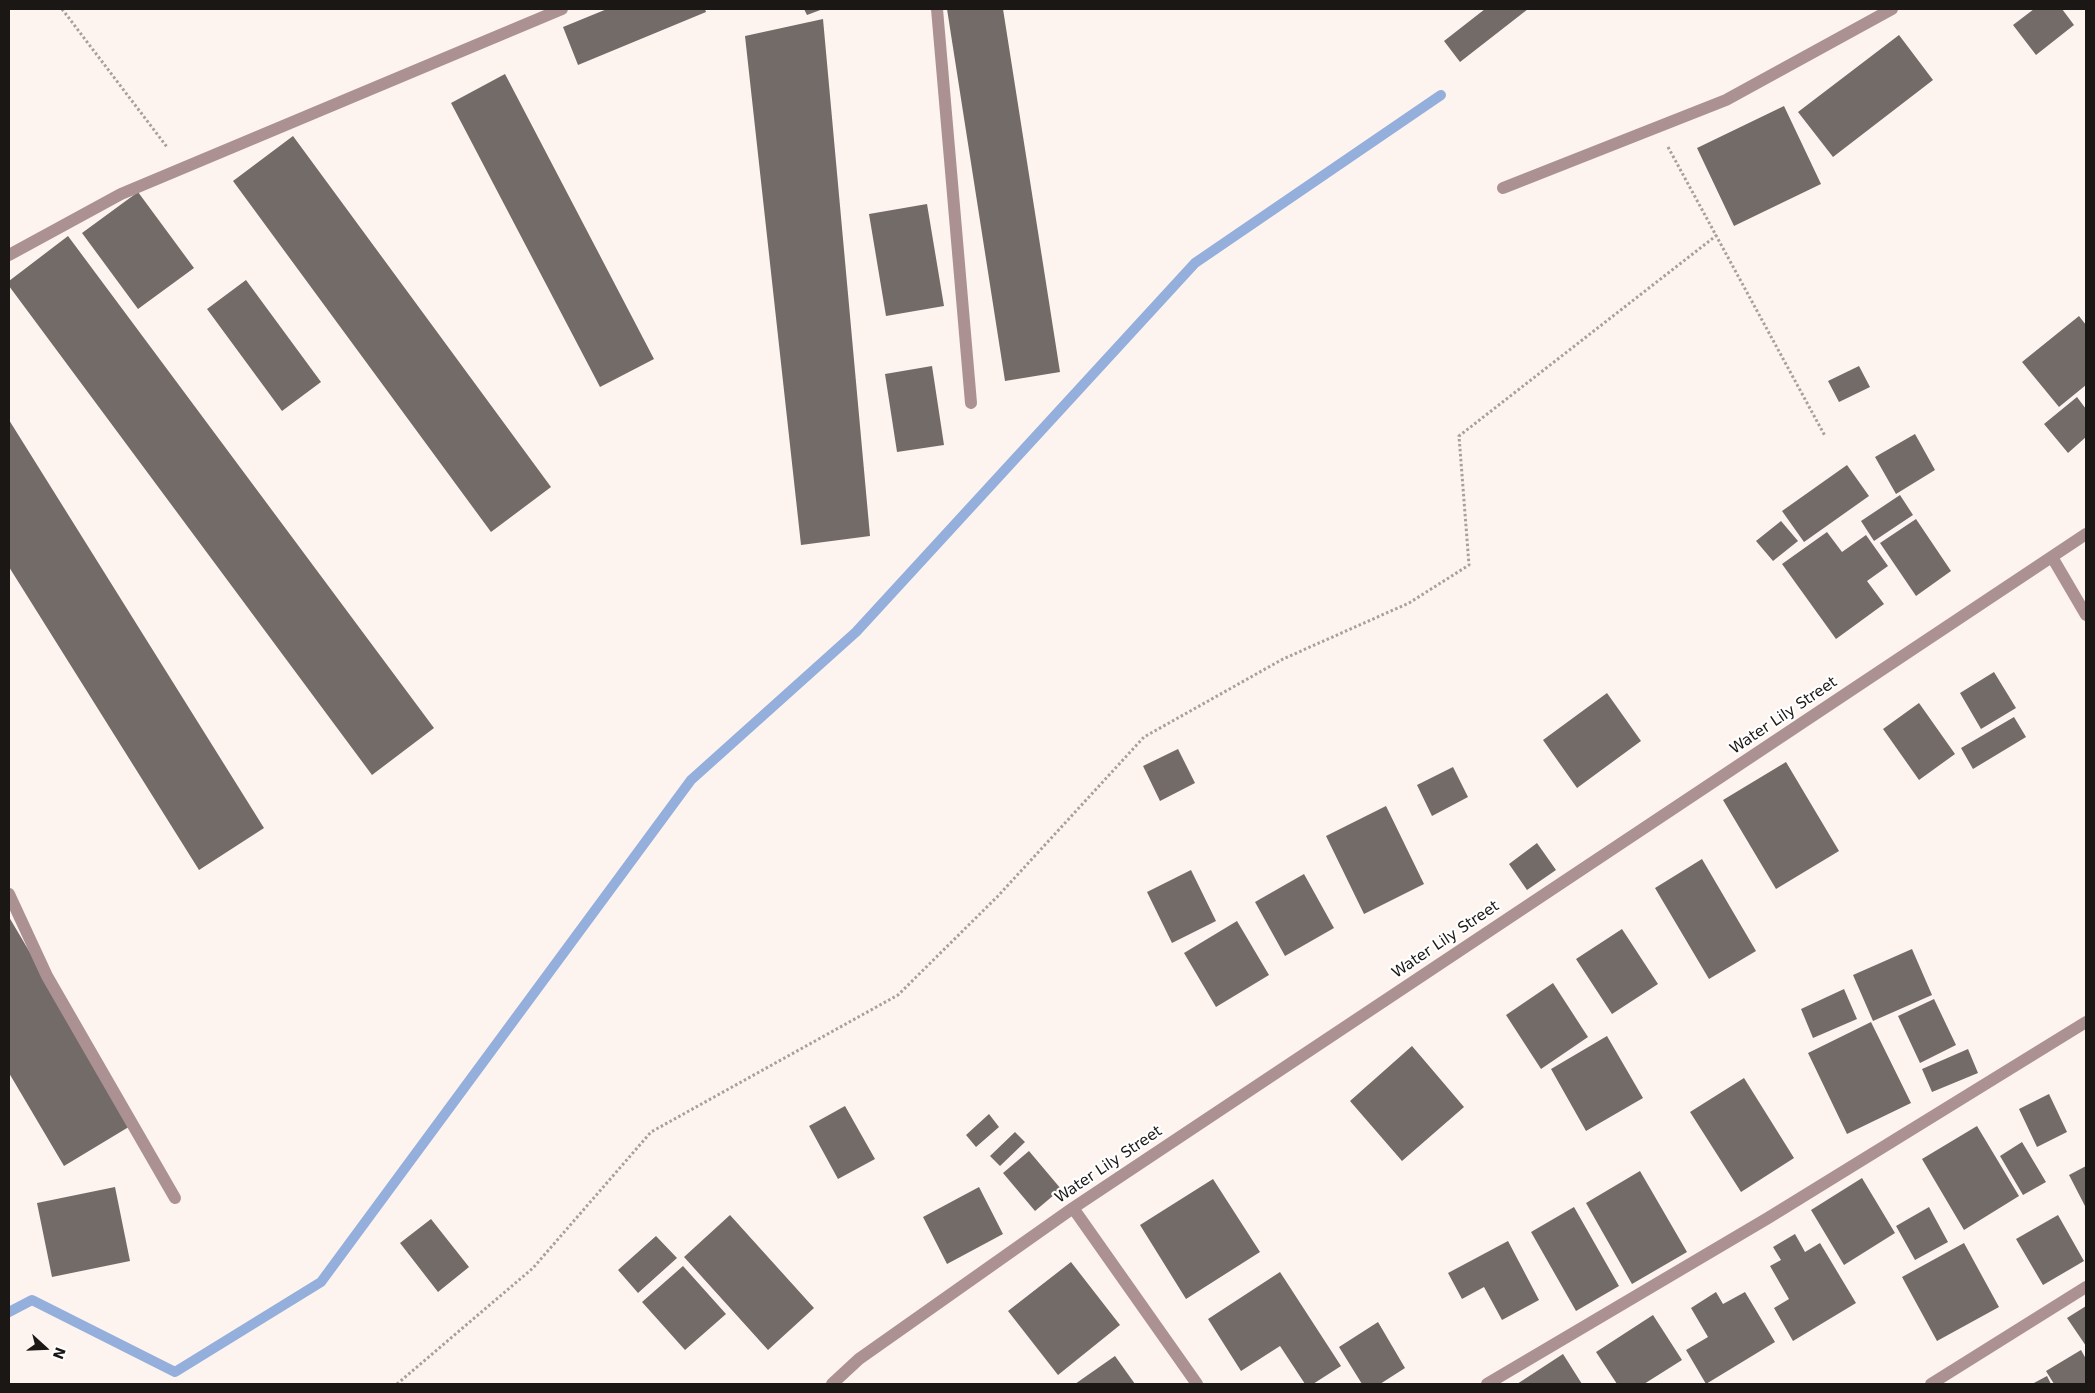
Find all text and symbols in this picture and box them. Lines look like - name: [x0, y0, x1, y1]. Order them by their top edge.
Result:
- street label: Water Lily Street: [1727, 674, 1841, 758]
- street label: Water Lily Street: [1389, 898, 1503, 982]
- street label: Water Lily Street: [1052, 1123, 1166, 1207]
- north arrow: [20, 1323, 70, 1373]
- text: N: [50, 1345, 69, 1361]

